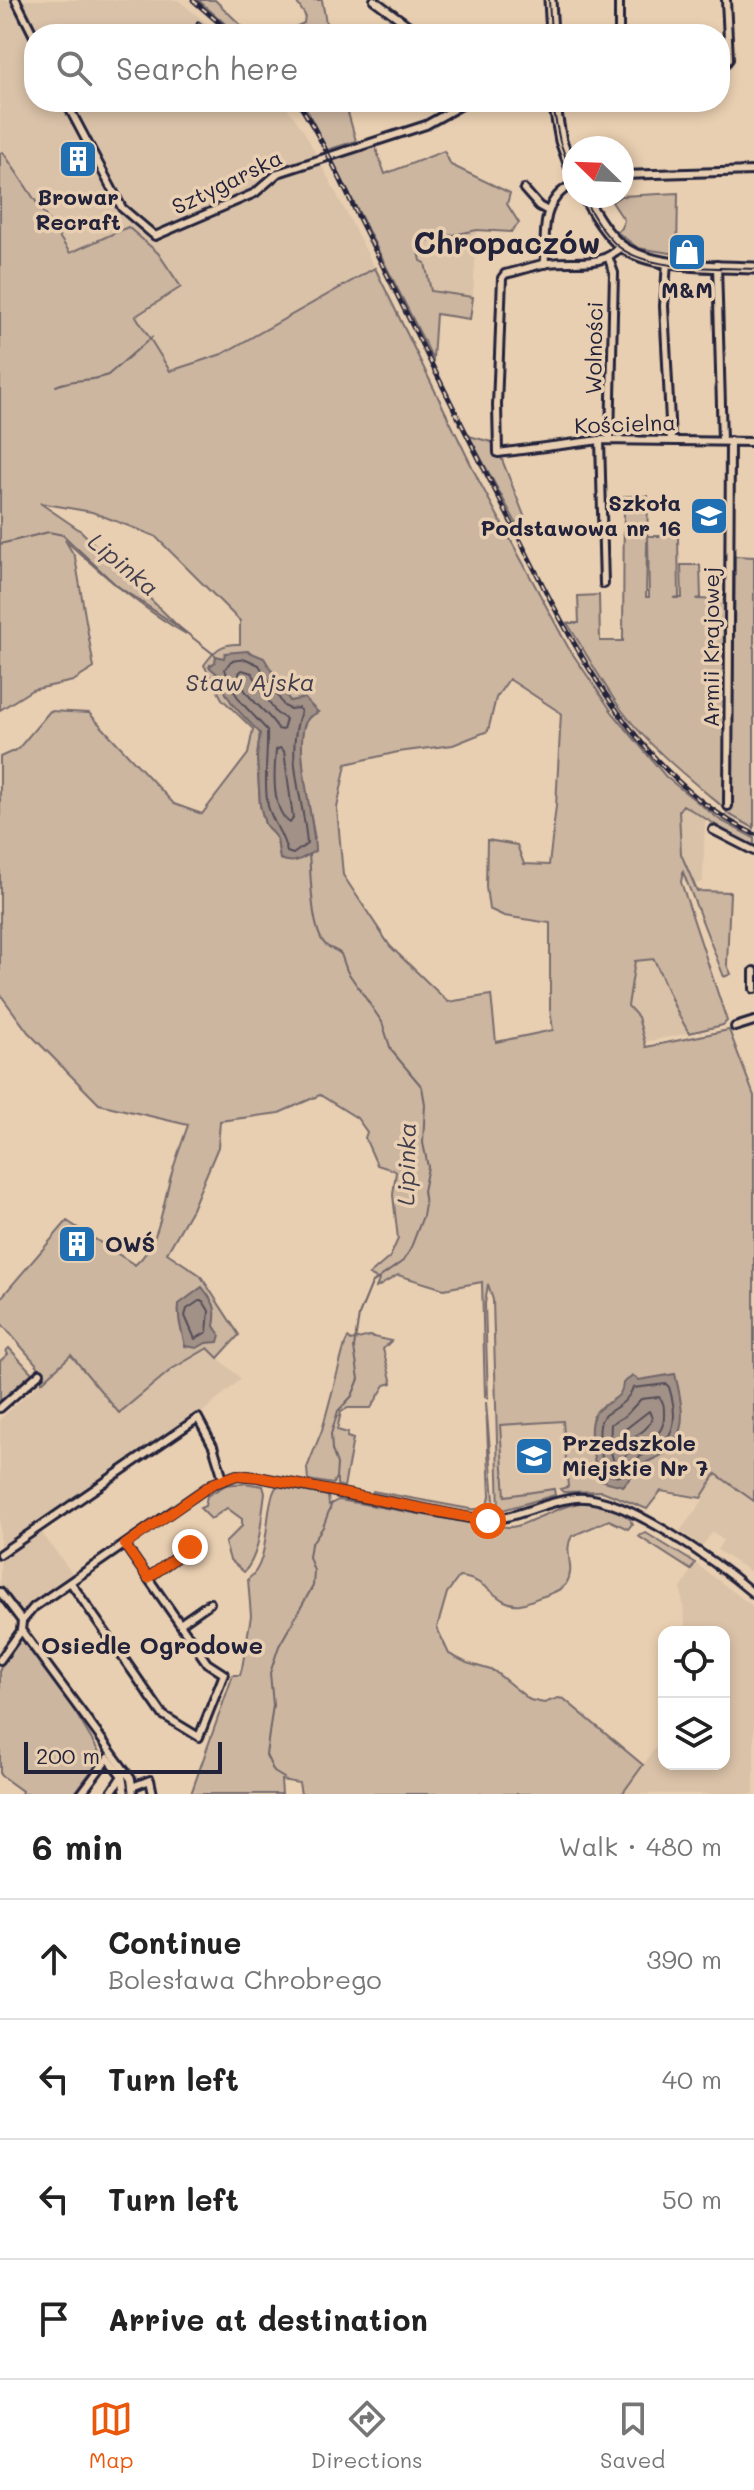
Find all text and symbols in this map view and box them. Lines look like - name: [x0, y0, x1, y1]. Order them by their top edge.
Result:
- search box: [24, 24, 730, 112]
- icon: search: [52, 46, 96, 90]
- text: Search here: [116, 48, 299, 88]
- north arrow: [562, 136, 634, 208]
- building icon: Browar Recraft: [57, 138, 99, 180]
- street label: Sztygarska: [167, 142, 287, 221]
- place label: Browar Recraft: [35, 182, 121, 236]
- district label: Chropaczów: [413, 222, 601, 262]
- shop icon: M&M: [666, 231, 708, 273]
- place label: M&M: [661, 275, 713, 304]
- street label: Wolności: [578, 301, 609, 395]
- street label: Kościelna: [574, 407, 676, 440]
- place label: Szkoła Podstawowa nr 16: [481, 488, 681, 542]
- school or university icon: Szkoła Podstawowa nr 16: [688, 495, 730, 537]
- water label: Lipinka: [82, 525, 166, 602]
- street label: Armii Krajowej: [696, 567, 725, 727]
- water label: Staw Ajska: [185, 666, 315, 697]
- water label: Lipinka: [389, 1122, 422, 1206]
- building icon: OWŚ: [56, 1223, 98, 1265]
- place label: OWŚ: [105, 1229, 155, 1258]
- place label: Przedszkole Miejskie Nr 7: [562, 1428, 708, 1482]
- school or university icon: Przedszkole Miejskie Nr 7: [513, 1435, 555, 1477]
- route start: [470, 1503, 506, 1539]
- route end: [172, 1529, 208, 1565]
- map controls: [658, 1626, 730, 1770]
- button: locate: [658, 1626, 730, 1698]
- district label: Osiedle Ogrodowe: [41, 1629, 263, 1660]
- button: layers: [658, 1698, 730, 1770]
- scale bar: [24, 1738, 222, 1774]
- text: 200 m: [36, 1741, 100, 1770]
- text: 6 min: [32, 1824, 123, 1869]
- text: Walk · 480 m: [559, 1829, 722, 1863]
- text: Continue: [108, 1922, 241, 1962]
- icon: ahead: [32, 1937, 76, 1981]
- text: 390 m: [646, 1942, 722, 1976]
- text: Bolesława Chrobrego: [108, 1962, 382, 1996]
- icon: left: [32, 2057, 76, 2101]
- text: Turn left: [108, 2059, 239, 2099]
- text: 40 m: [662, 2062, 722, 2096]
- icon: left: [32, 2177, 76, 2221]
- text: Turn left: [108, 2179, 239, 2219]
- text: 50 m: [662, 2182, 722, 2216]
- icon: arrive: [32, 2297, 76, 2341]
- text: Arrive at destination: [108, 2299, 428, 2339]
- tab: Map: [89, 2397, 134, 2474]
- tab: Directions: [311, 2397, 423, 2474]
- tab: Saved: [600, 2397, 665, 2474]

